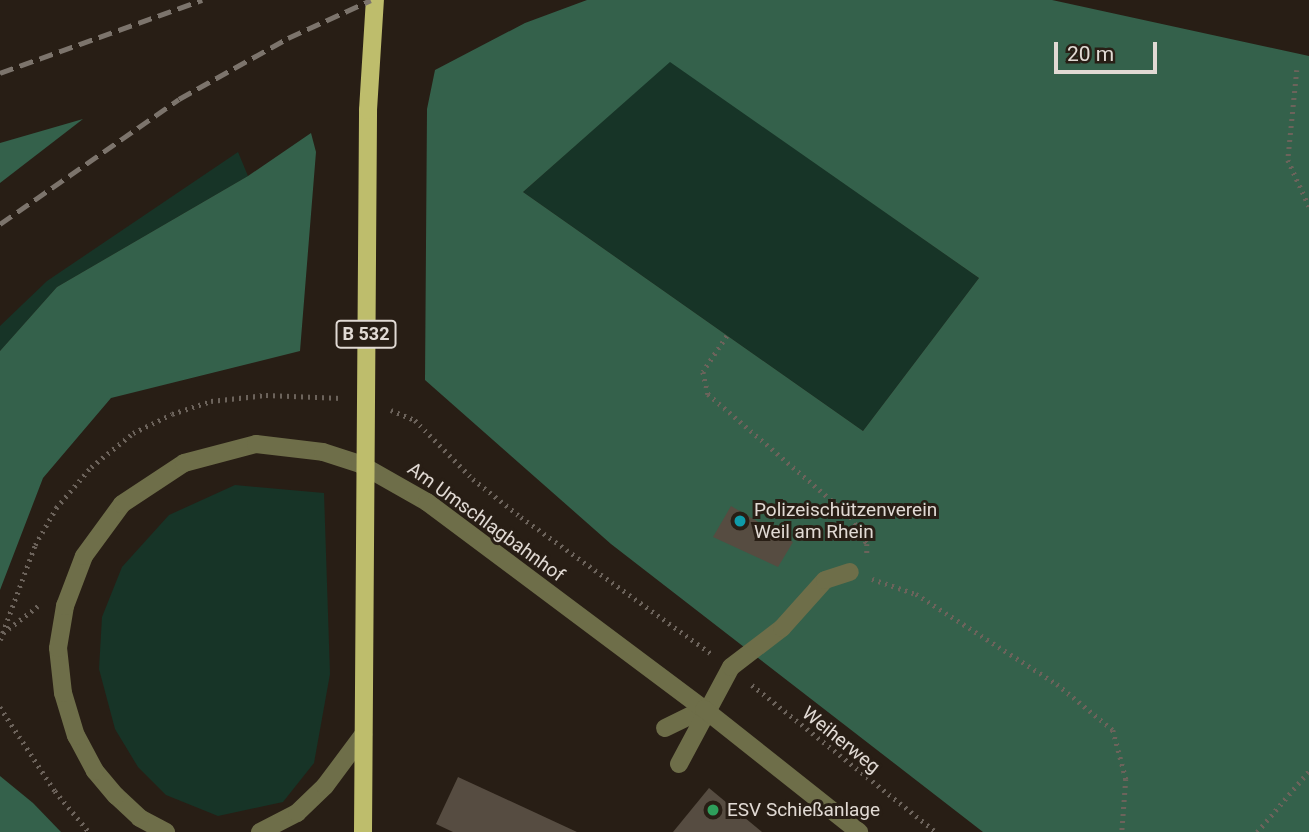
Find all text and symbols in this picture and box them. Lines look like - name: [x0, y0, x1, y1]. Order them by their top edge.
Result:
- scale bar: [1057, 28, 1160, 72]
- text: 20 m: [1067, 42, 1114, 66]
- road number: B 532: [334, 320, 398, 348]
- street label: Am Umschlagbahnhof: [403, 457, 569, 587]
- place label: Polizeischützenverein Weil am Rhein: [754, 499, 937, 543]
- marker: Polizeischützenverein Weil am Rhein: [732, 513, 748, 529]
- street label: Weiherweg: [798, 702, 884, 778]
- place label: ESV Schießanlage: [727, 799, 880, 821]
- marker: ESV Schießanlage: [705, 802, 721, 818]

